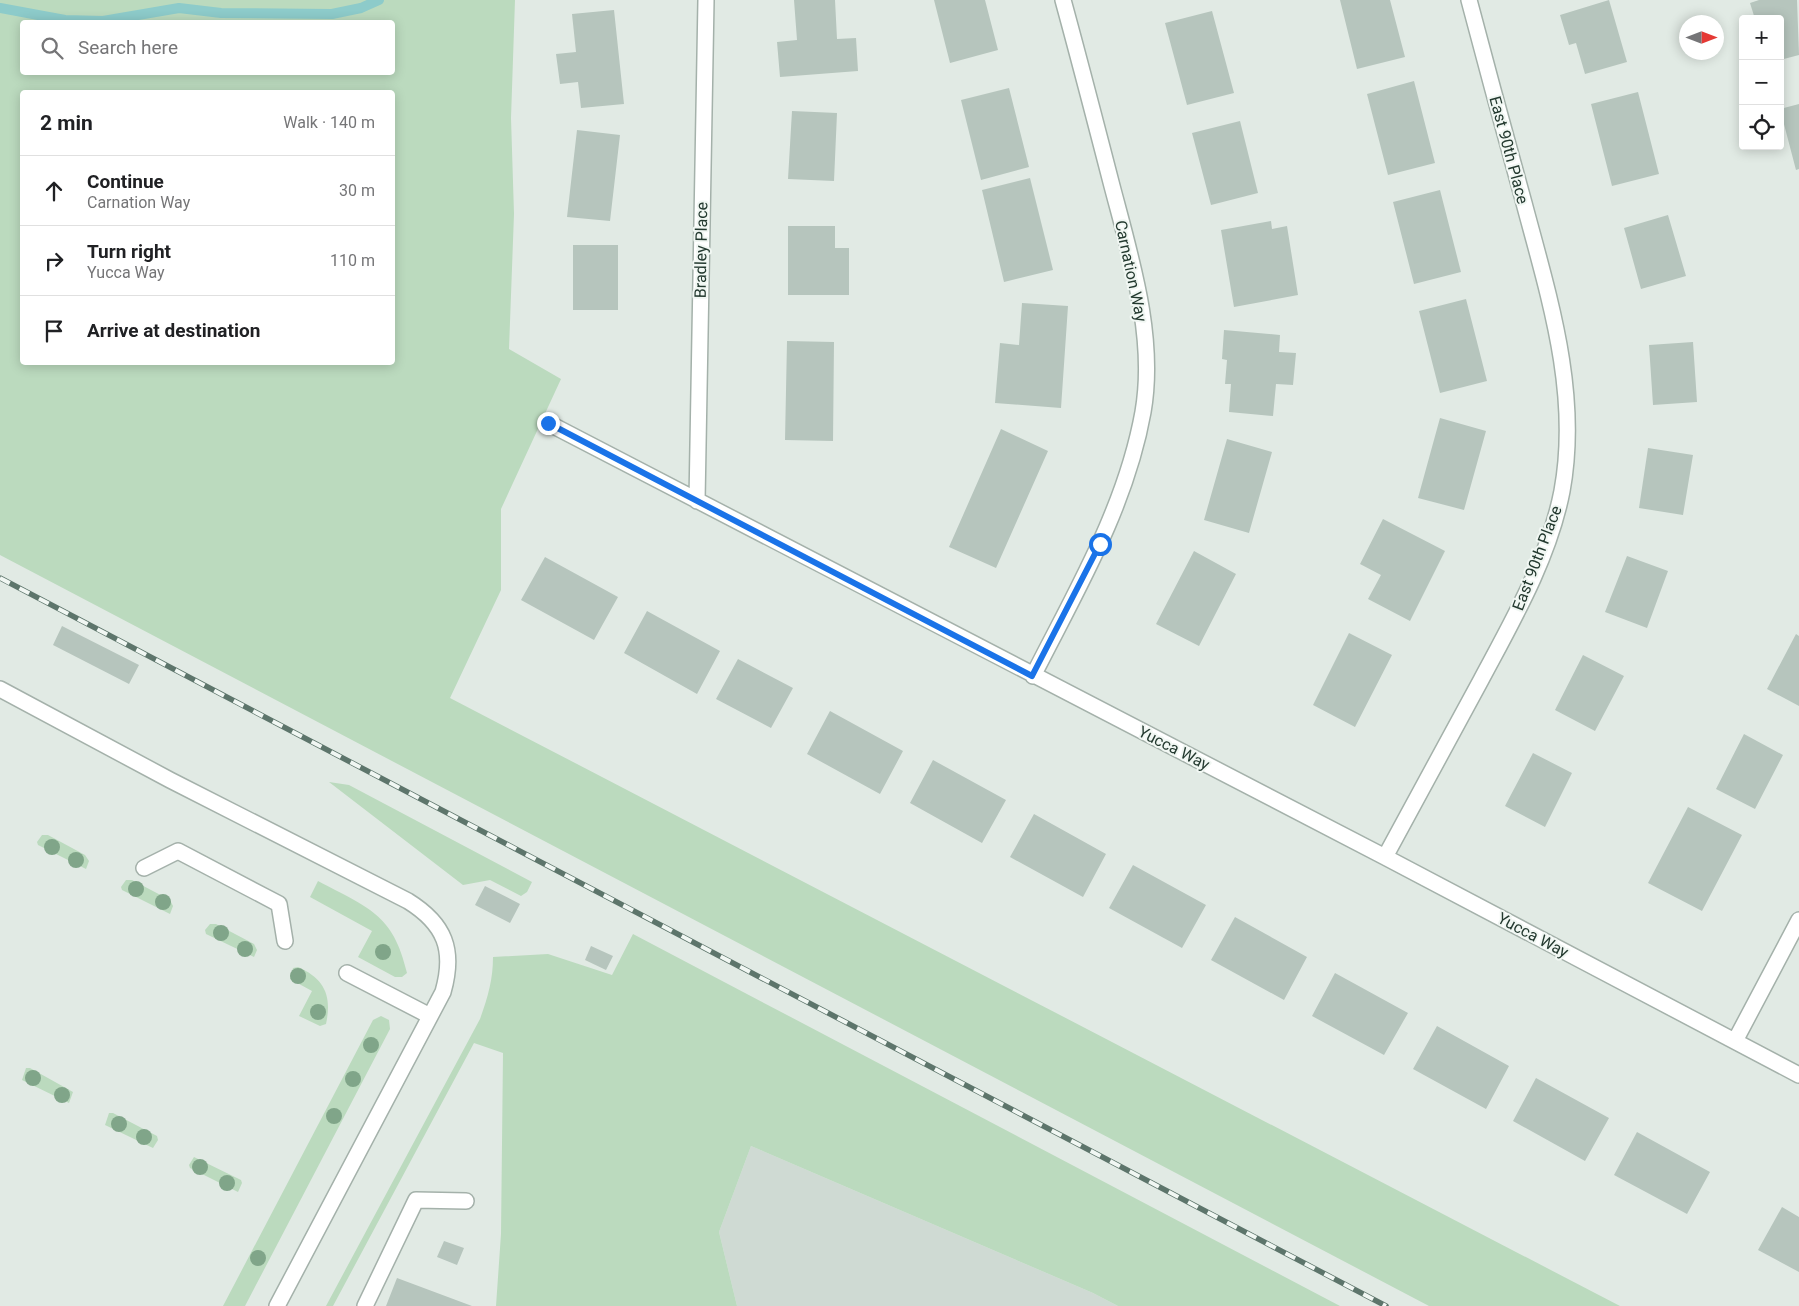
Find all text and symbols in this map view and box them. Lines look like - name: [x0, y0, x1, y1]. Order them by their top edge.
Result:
- north arrow: [1679, 15, 1724, 60]
- map controls: [1739, 15, 1784, 150]
- button: +: [1739, 15, 1784, 60]
- search box: [20, 20, 395, 75]
- icon: search: [38, 34, 66, 62]
- text: Search here: [78, 36, 178, 59]
- button: −: [1739, 60, 1784, 105]
- street label: East 90th Place: [1485, 94, 1533, 206]
- button: locate: [1739, 105, 1784, 150]
- text: 2 min: [40, 111, 93, 135]
- text: Walk · 140 m: [283, 113, 375, 132]
- text: Continue: [87, 170, 164, 193]
- icon: ahead: [40, 177, 68, 205]
- text: 30 m: [339, 181, 375, 200]
- text: Carnation Way: [87, 193, 190, 212]
- street label: Bradley Place: [691, 202, 711, 298]
- street label: Carnation Way: [1111, 219, 1151, 324]
- text: Turn right: [87, 240, 171, 263]
- icon: right: [40, 247, 68, 275]
- text: 110 m: [330, 251, 375, 270]
- text: Yucca Way: [87, 263, 165, 282]
- icon: arrive: [40, 317, 68, 345]
- text: Arrive at destination: [87, 319, 260, 342]
- route end: [537, 412, 560, 435]
- street label: East 90th Place: [1508, 503, 1566, 613]
- route start: [1089, 533, 1112, 556]
- street label: Yucca Way: [1135, 722, 1213, 774]
- street label: Yucca Way: [1494, 908, 1572, 962]

